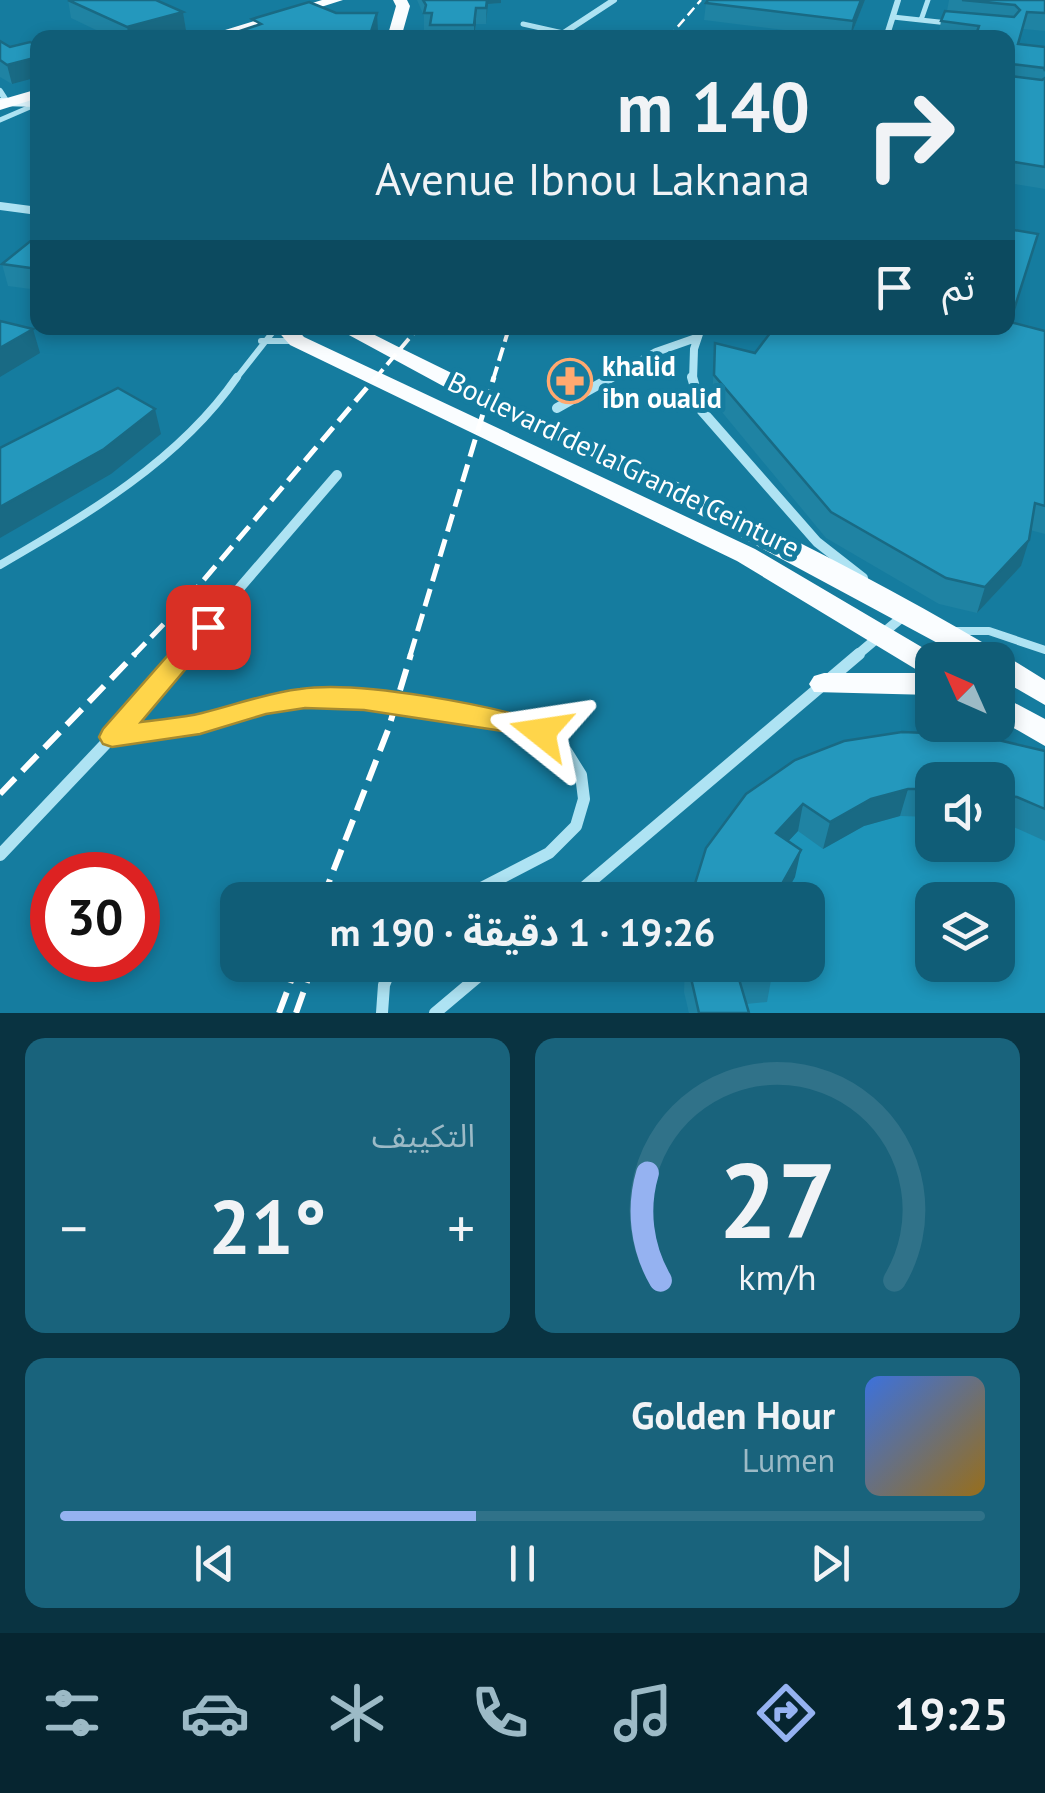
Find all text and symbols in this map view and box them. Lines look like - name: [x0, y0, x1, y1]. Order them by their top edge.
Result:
- text: 140 m: [617, 61, 810, 151]
- icon: right: [845, 70, 975, 200]
- text: Avenue Ibnou Laknana: [375, 149, 810, 207]
- icon: arrive: [867, 260, 922, 315]
- text: ثم: [942, 261, 975, 310]
- place label: khalid ibn oualid: [602, 347, 722, 416]
- pharmacy icon: khalid ibn oualid: [547, 358, 593, 404]
- street label: Boulevard de la Grande Ceinture: [442, 363, 806, 565]
- pin: [166, 585, 251, 670]
- icon: arrive: [181, 600, 236, 655]
- north arrow: [915, 642, 1015, 742]
- map controls: [915, 642, 1015, 982]
- position arrow: [489, 680, 593, 784]
- button: sound: [915, 762, 1015, 862]
- speed limit sign: 30: [30, 852, 160, 982]
- button: layers: [915, 882, 1015, 982]
- text: 19:26 · 1 دقيقة · 190 m: [330, 907, 715, 956]
- text: التكييف: [372, 1114, 475, 1156]
- text: 27: [719, 1132, 836, 1267]
- text: 21°: [209, 1178, 326, 1275]
- text: −: [60, 1192, 88, 1263]
- text: +: [447, 1192, 475, 1263]
- text: km/h: [738, 1254, 817, 1300]
- text: Golden Hour: [631, 1390, 835, 1439]
- text: Lumen: [742, 1439, 835, 1481]
- icon: previous: [187, 1536, 242, 1591]
- icon: pause: [495, 1536, 550, 1591]
- icon: next: [803, 1536, 858, 1591]
- icon: filters: [37, 1678, 107, 1748]
- icon: car: [180, 1678, 250, 1748]
- icon: climate: [322, 1678, 392, 1748]
- icon: phone: [465, 1678, 535, 1748]
- icon: music: [608, 1678, 678, 1748]
- icon: directions: [751, 1678, 821, 1748]
- text: 19:25: [894, 1684, 1009, 1742]

